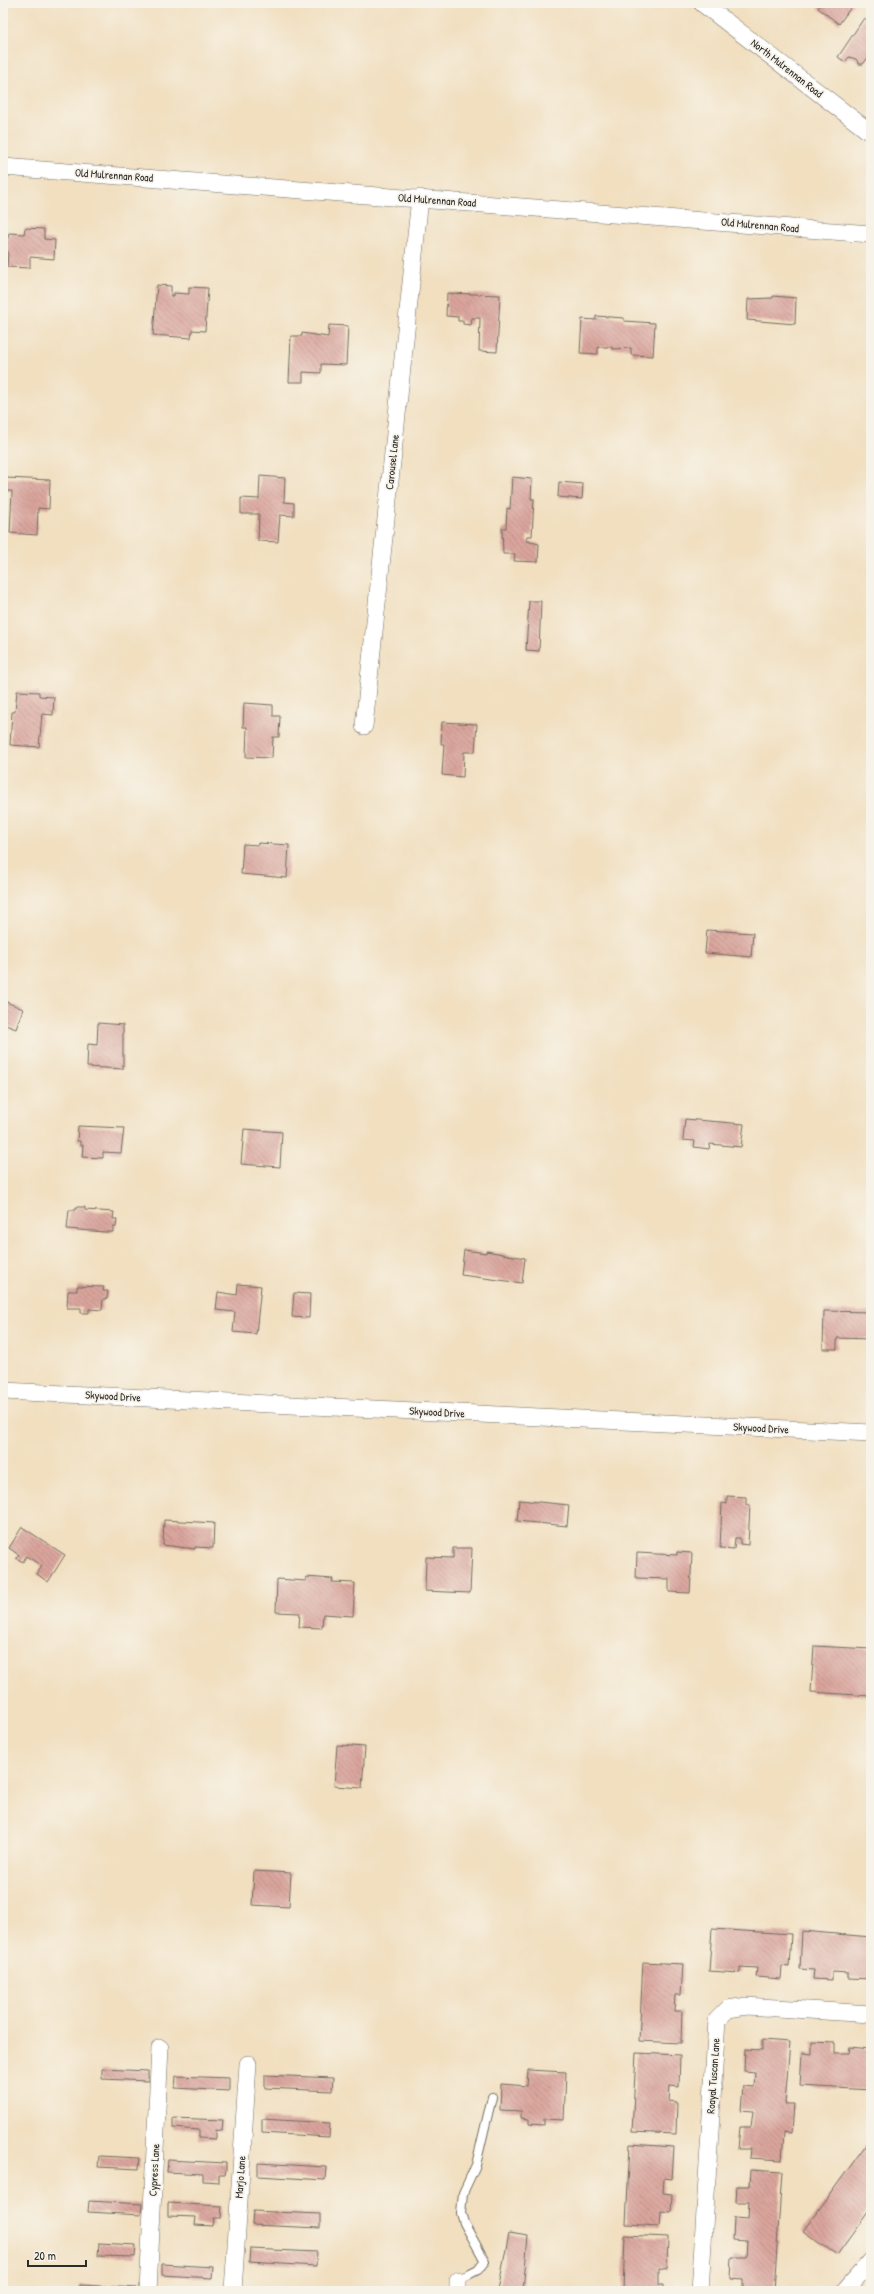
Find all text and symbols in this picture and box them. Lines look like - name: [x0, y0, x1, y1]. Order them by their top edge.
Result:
- street label: North Mulrennan Road: [748, 35, 826, 101]
- street label: Old Mulrennan Road: [75, 165, 154, 185]
- street label: Old Mulrennan Road: [398, 190, 477, 210]
- street label: Old Mulrennan Road: [720, 215, 800, 235]
- street label: Carousel Lane: [382, 433, 402, 490]
- street label: Skywood Drive: [85, 1388, 142, 1404]
- street label: Skywood Drive: [409, 1404, 466, 1420]
- street label: Skywood Drive: [733, 1420, 790, 1436]
- street label: Roayal Tuscan Lane: [703, 2037, 723, 2114]
- street label: Cypress Lane: [146, 2143, 162, 2197]
- street label: Marjo Lane: [232, 2155, 249, 2199]
- scale bar: [28, 2242, 86, 2268]
- text: 20 m: [34, 2247, 56, 2264]

